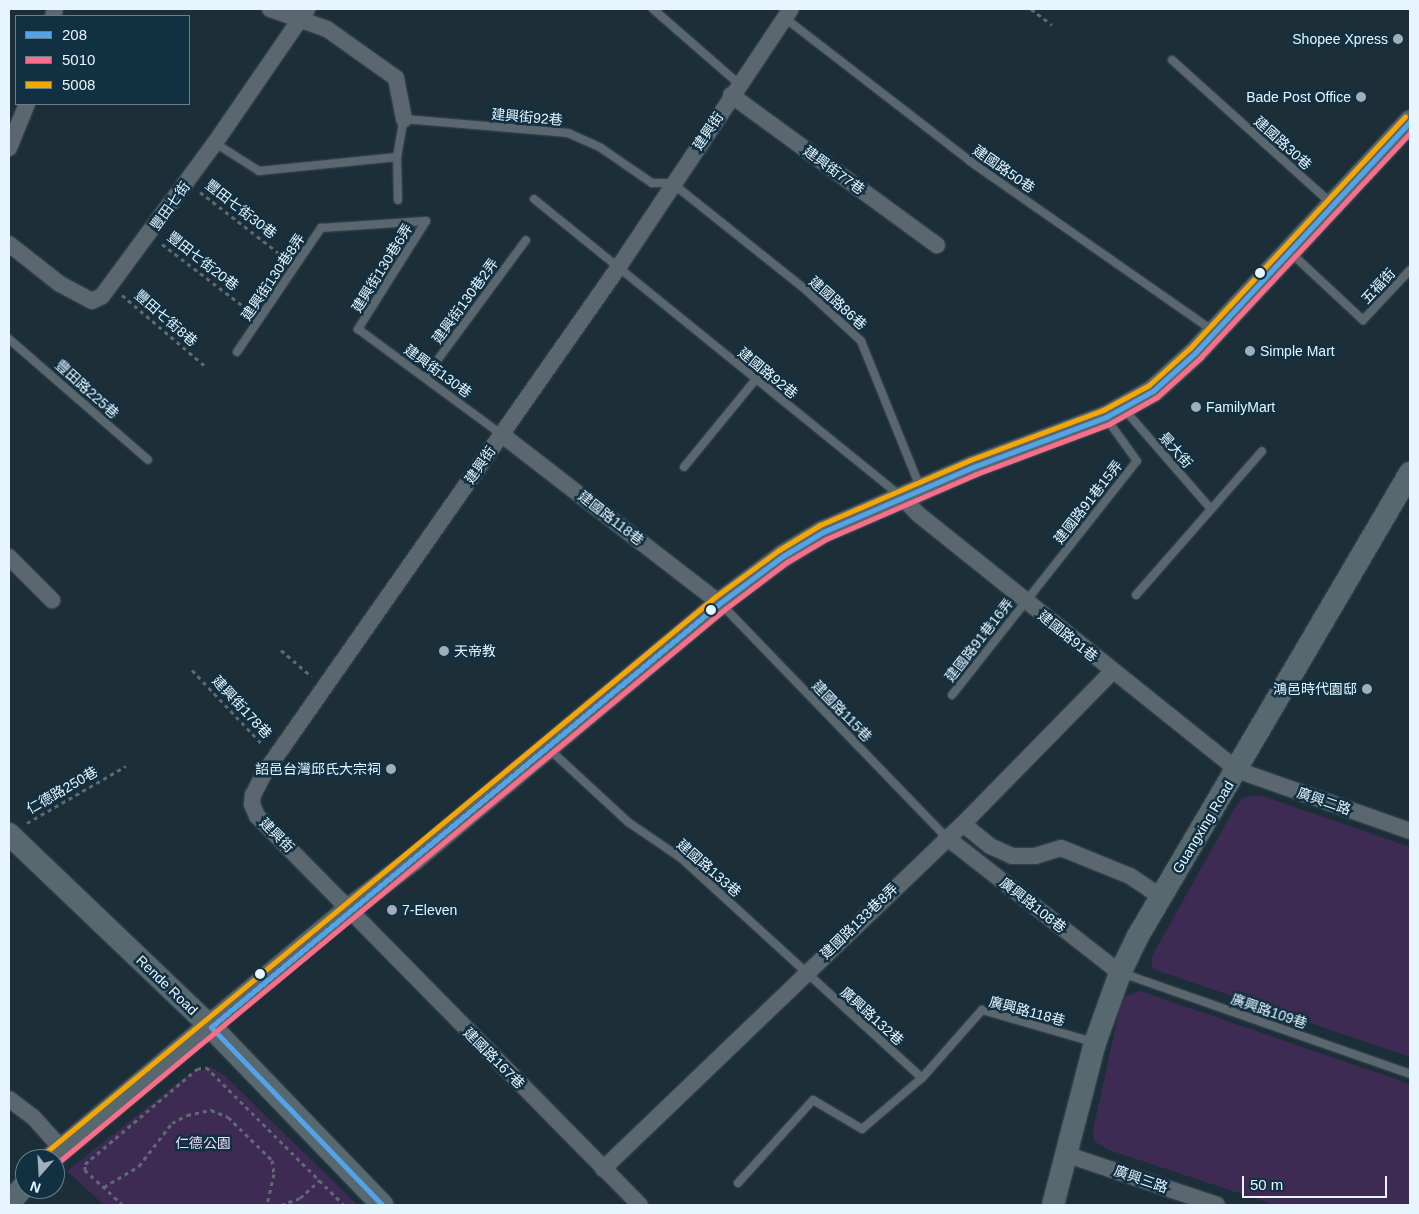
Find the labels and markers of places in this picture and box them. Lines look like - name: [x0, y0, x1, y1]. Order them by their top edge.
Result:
- place label: Shopee Xpress: [1292, 31, 1388, 47]
- marker: Shopee Xpress: [1392, 33, 1404, 45]
- place label: Bade Post Office: [1246, 89, 1351, 105]
- marker: Bade Post Office: [1355, 91, 1367, 103]
- unlabelled marker: [1255, 268, 1265, 278]
- place label: Simple Mart: [1260, 343, 1335, 359]
- marker: Simple Mart: [1244, 345, 1256, 357]
- place label: FamilyMart: [1206, 399, 1275, 415]
- marker: FamilyMart: [1190, 401, 1202, 413]
- unlabelled marker: [706, 605, 716, 615]
- place label: 天帝教: [454, 643, 496, 659]
- marker: 天帝教: [438, 645, 450, 657]
- place label: 鴻邑時代園邸: [1273, 681, 1357, 697]
- marker: 鴻邑時代園邸: [1361, 683, 1373, 695]
- place label: 詔邑台灣邱氏大宗祠: [255, 761, 381, 777]
- marker: 詔邑台灣邱氏大宗祠: [385, 763, 397, 775]
- place label: 7-Eleven: [402, 902, 457, 918]
- marker: 7-Eleven: [386, 904, 398, 916]
- unlabelled marker: [255, 969, 265, 979]

